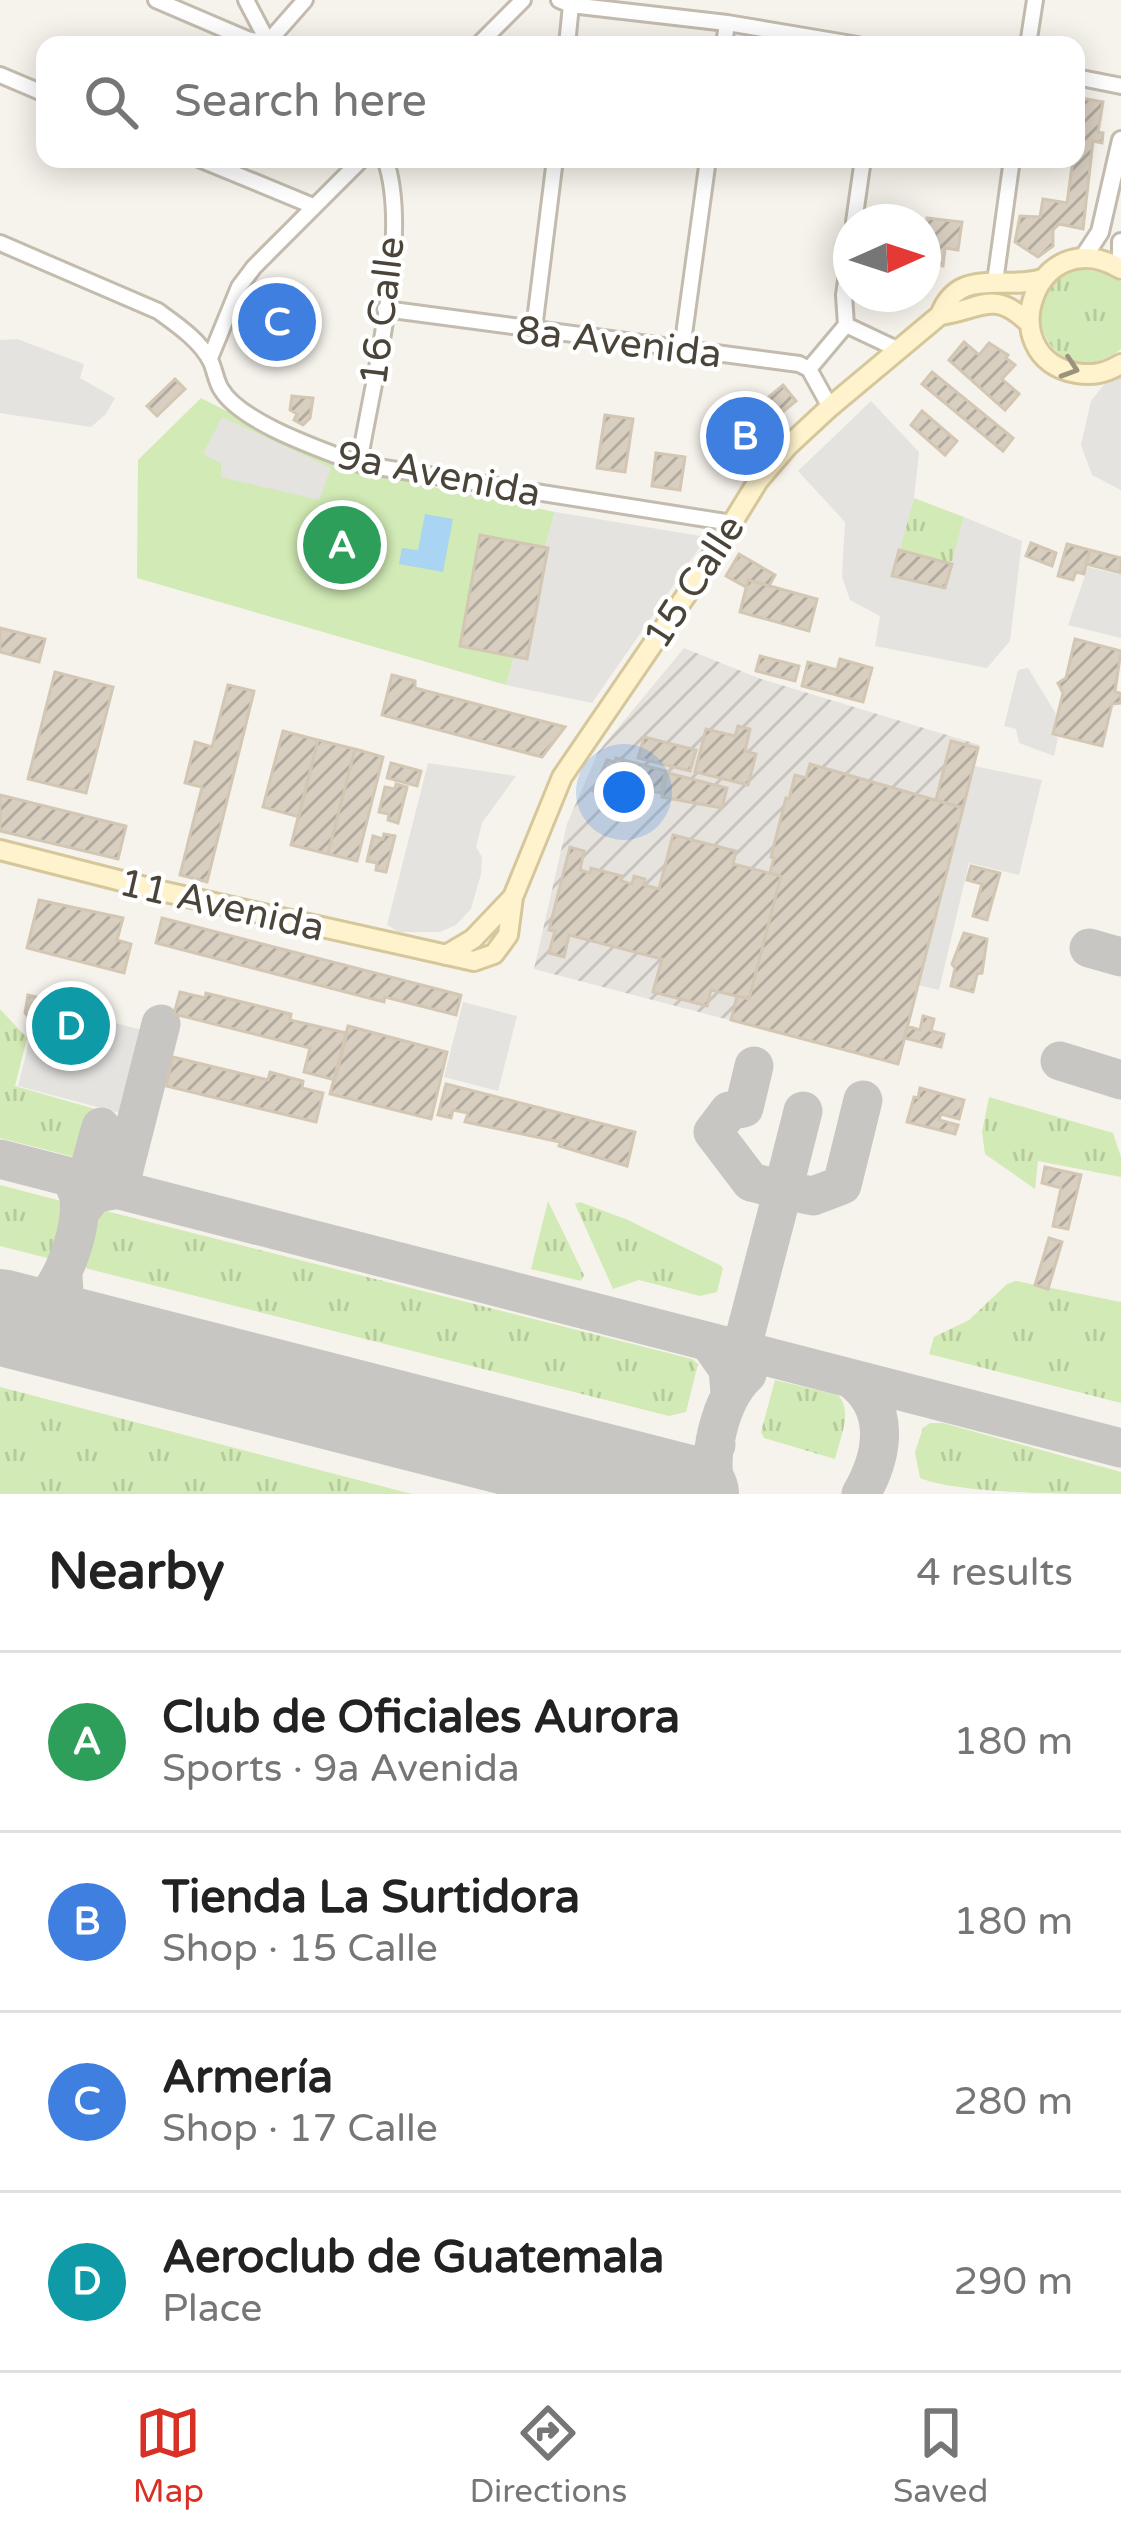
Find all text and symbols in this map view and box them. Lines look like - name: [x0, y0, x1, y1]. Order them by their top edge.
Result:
- search box: [36, 36, 1085, 168]
- icon: search: [78, 69, 144, 135]
- text: Search here: [174, 75, 427, 129]
- north arrow: [833, 204, 941, 312]
- street label: 16 Calle: [350, 234, 415, 388]
- pin: C: [238, 277, 316, 367]
- street label: 8a Avenida: [513, 307, 724, 378]
- one-way arrow: [1059, 354, 1080, 379]
- pin: B: [706, 391, 784, 481]
- street label: 9a Avenida: [333, 432, 545, 517]
- pin: A: [303, 500, 381, 590]
- street label: 15 Calle: [634, 506, 755, 657]
- your location: [594, 762, 654, 822]
- street label: 11 Avenida: [114, 859, 329, 952]
- pin: D: [32, 981, 110, 1071]
- text: Nearby: [48, 1541, 225, 1603]
- text: 4 results: [916, 1549, 1073, 1596]
- text: Club de Oficiales Aurora: [162, 1691, 680, 1745]
- text: A: [72, 1718, 102, 1765]
- text: 180 m: [954, 1718, 1073, 1765]
- text: Sports · 9a Avenida: [162, 1745, 520, 1792]
- text: Tienda La Surtidora: [162, 1871, 580, 1925]
- text: B: [73, 1898, 101, 1945]
- text: 180 m: [954, 1898, 1073, 1945]
- text: Shop · 15 Calle: [162, 1925, 438, 1972]
- text: Armería: [162, 2051, 333, 2105]
- text: C: [73, 2078, 101, 2125]
- text: 280 m: [954, 2078, 1073, 2125]
- text: Shop · 17 Calle: [162, 2105, 438, 2152]
- text: Aeroclub de Guatemala: [162, 2231, 664, 2285]
- text: D: [72, 2258, 102, 2305]
- text: 290 m: [954, 2258, 1073, 2305]
- text: Place: [162, 2285, 262, 2332]
- tab: Map: [133, 2400, 204, 2511]
- tab: Directions: [470, 2400, 627, 2511]
- tab: Saved: [893, 2400, 988, 2511]

